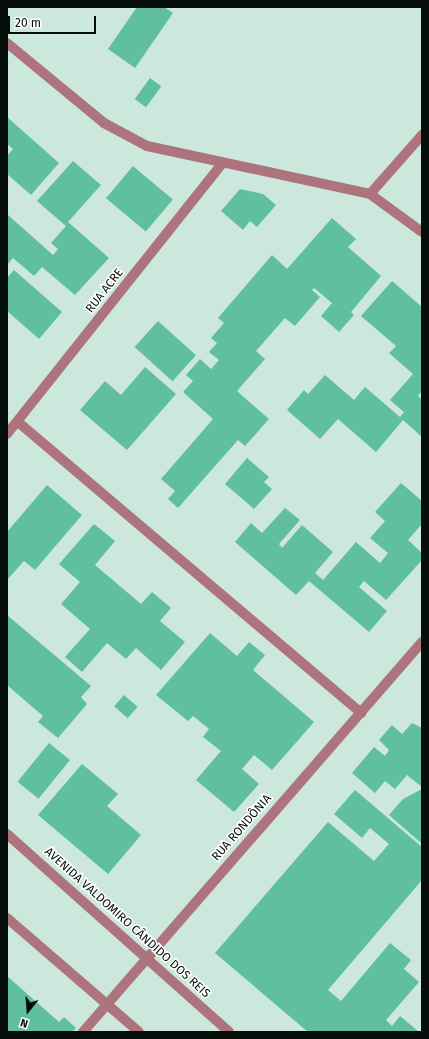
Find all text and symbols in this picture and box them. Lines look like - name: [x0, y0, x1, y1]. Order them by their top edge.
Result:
- scale bar: [10, 8, 98, 34]
- text: 20 m: [15, 16, 41, 30]
- street label: RUA ACRE: [83, 266, 127, 316]
- street label: RUA RONDÔNIA: [209, 792, 275, 864]
- street label: AVENIDA VALDOMIRO CÂNDIDO DOS REIS: [41, 845, 213, 1001]
- north arrow: [8, 991, 48, 1031]
- text: N: [19, 1016, 30, 1030]

